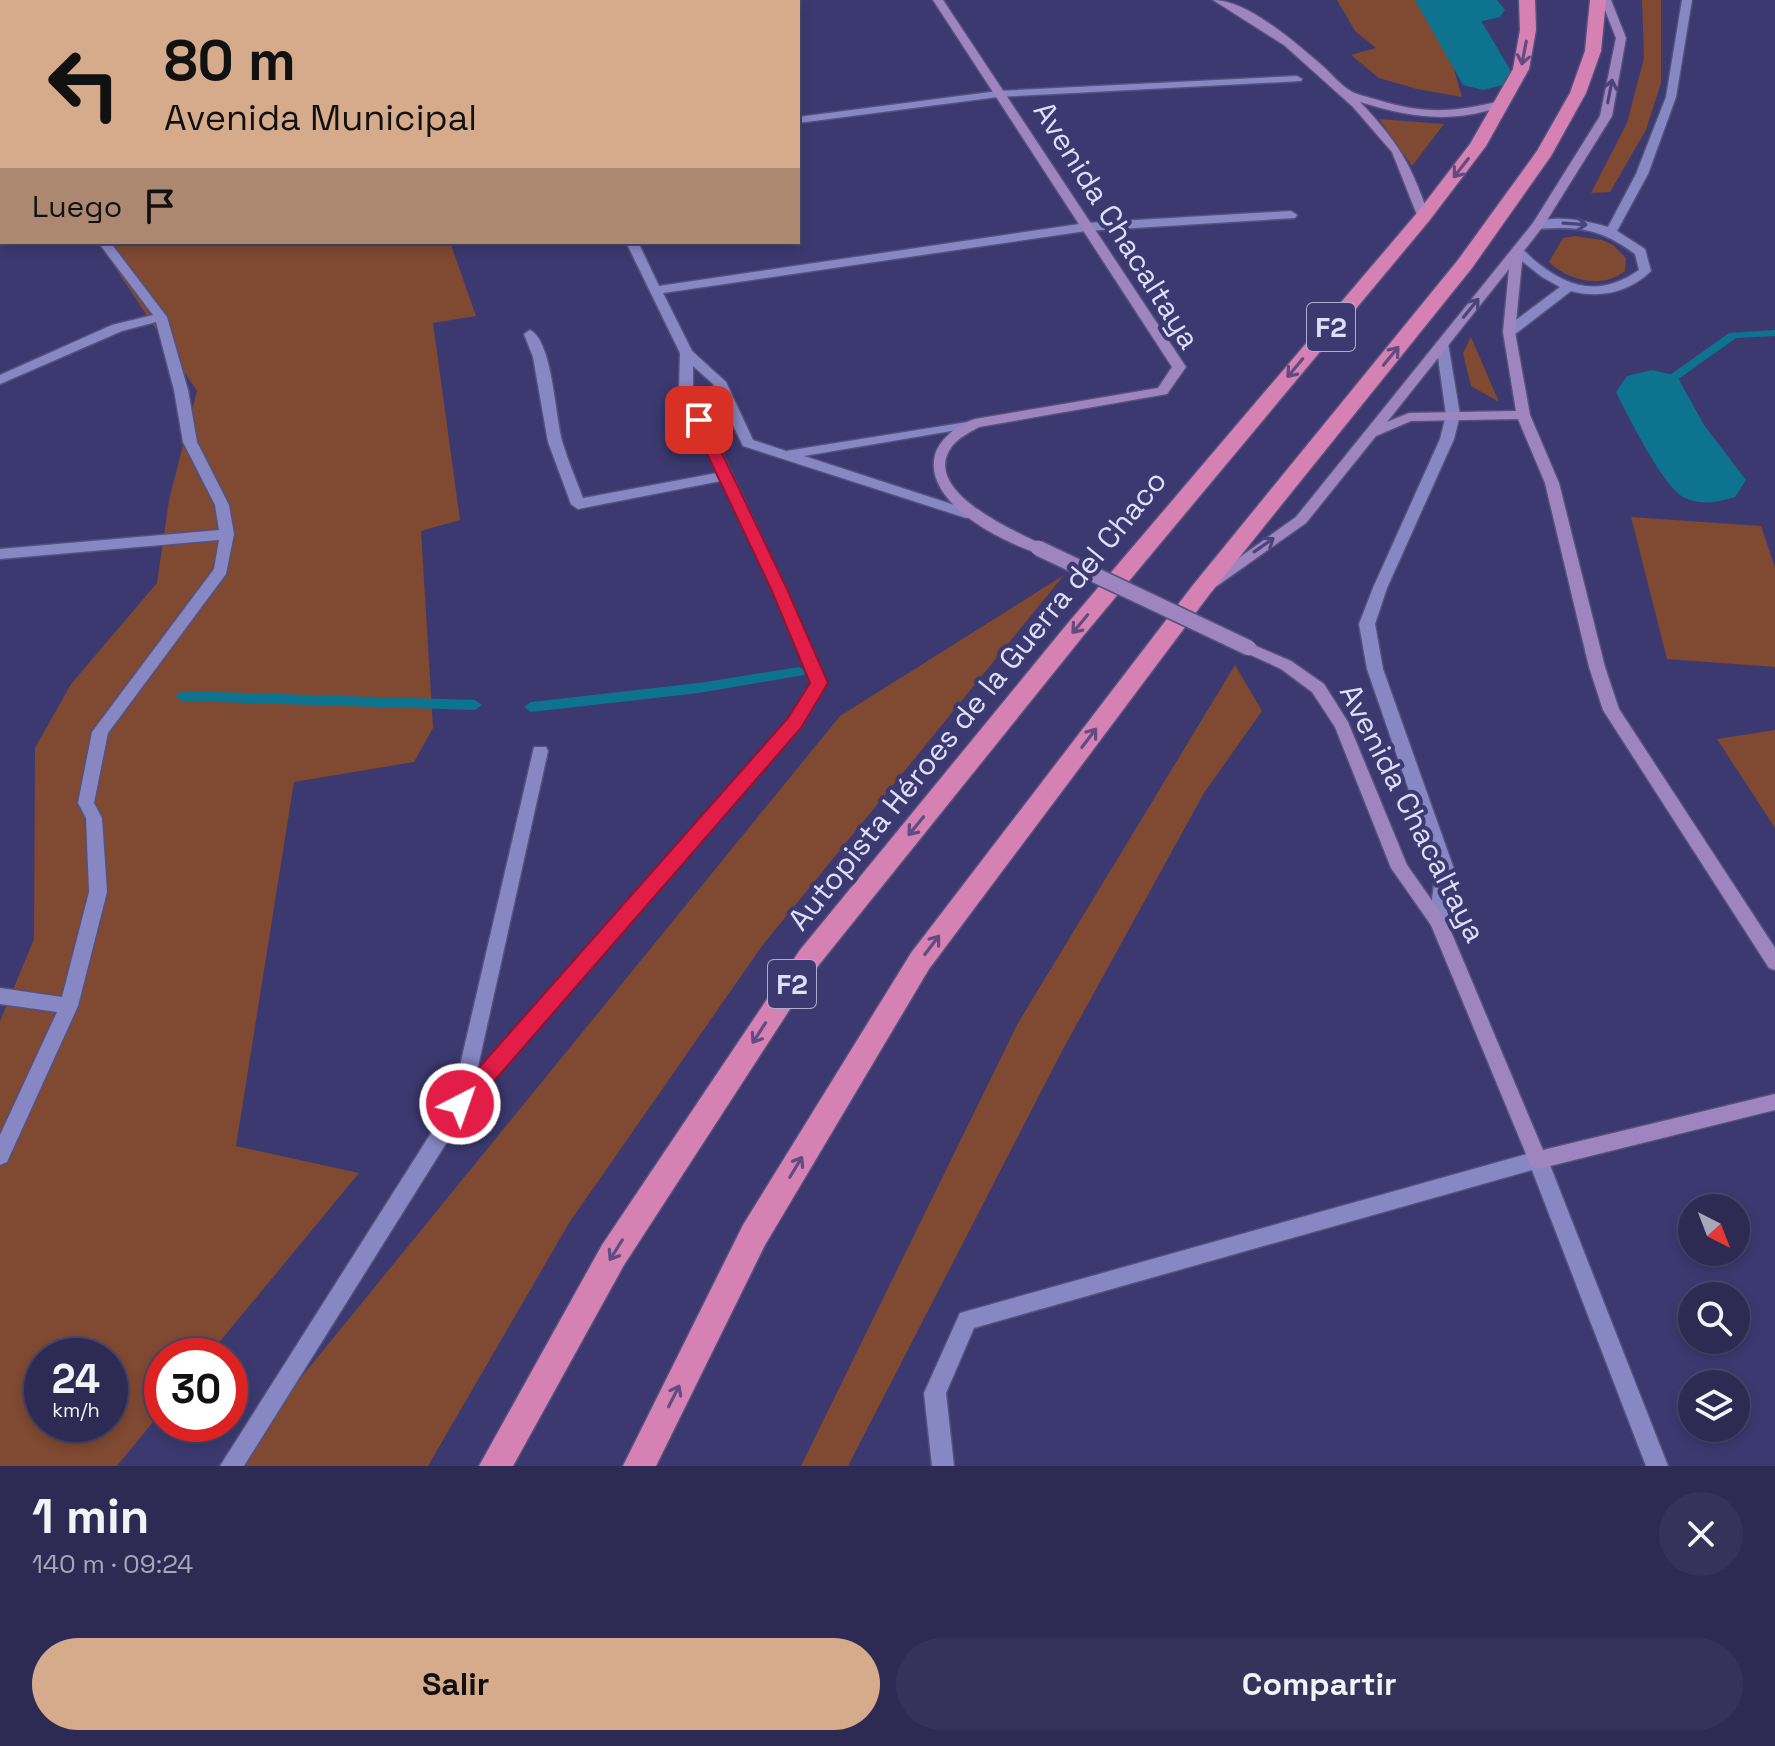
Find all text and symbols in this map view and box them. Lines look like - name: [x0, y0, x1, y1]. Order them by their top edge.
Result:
- text: 80 m: [164, 25, 296, 96]
- icon: left: [32, 32, 136, 136]
- one-way arrow: [1515, 40, 1530, 66]
- one-way arrow: [1604, 79, 1619, 105]
- street label: Avenida Chacaltaya: [1025, 94, 1209, 356]
- text: Avenida Municipal: [164, 95, 477, 141]
- one-way arrow: [1452, 157, 1470, 178]
- icon: arrive: [138, 184, 182, 228]
- text: Luego: [32, 187, 122, 226]
- one-way arrow: [1561, 217, 1588, 232]
- one-way arrow: [1462, 298, 1480, 319]
- road number: F2: [1307, 303, 1355, 351]
- one-way arrow: [1382, 346, 1400, 366]
- one-way arrow: [1286, 358, 1304, 378]
- pin: [665, 386, 733, 454]
- icon: arrive: [677, 398, 721, 442]
- street label: Autopista Héroes de la Guerra del Chaco: [779, 462, 1175, 938]
- one-way arrow: [1253, 537, 1275, 553]
- one-way arrow: [1071, 614, 1089, 634]
- street label: Avenida Chacaltaya: [1331, 677, 1495, 949]
- one-way arrow: [1080, 728, 1097, 749]
- one-way arrow: [907, 815, 924, 836]
- one-way arrow: [923, 935, 940, 957]
- road number: F2: [768, 960, 816, 1008]
- one-way arrow: [751, 1022, 767, 1044]
- position arrow: [418, 1062, 502, 1146]
- one-way arrow: [788, 1156, 804, 1179]
- north arrow: [1678, 1194, 1750, 1266]
- map controls: [1678, 1194, 1750, 1442]
- one-way arrow: [607, 1239, 624, 1261]
- button: search: [1678, 1282, 1750, 1354]
- speed limit sign: 30: [144, 1338, 248, 1442]
- text: 24: [52, 1354, 100, 1405]
- button: layers: [1678, 1370, 1750, 1442]
- one-way arrow: [666, 1385, 682, 1409]
- text: km/h: [52, 1397, 100, 1423]
- text: 1 min: [32, 1486, 149, 1547]
- button: close: [1659, 1492, 1743, 1576]
- text: 140 m · 09:24: [32, 1547, 193, 1581]
- button: Salir: [32, 1638, 880, 1730]
- button: Compartir: [896, 1638, 1743, 1730]

